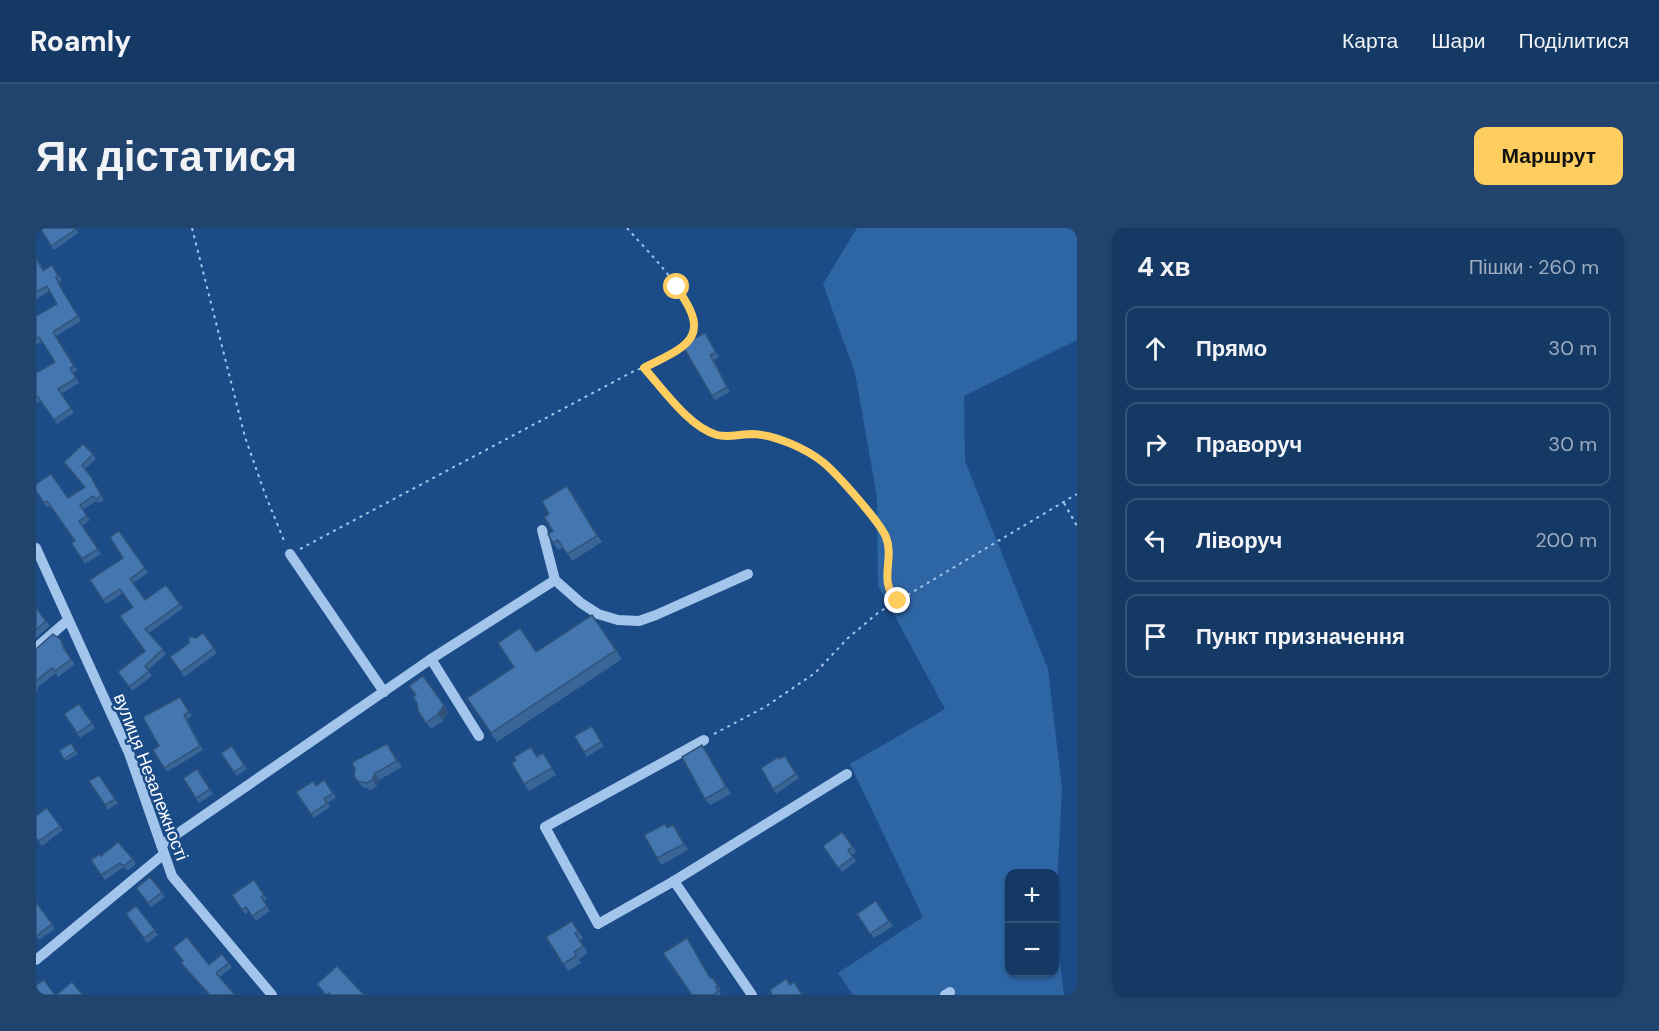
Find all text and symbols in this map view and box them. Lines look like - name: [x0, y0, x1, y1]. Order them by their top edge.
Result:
- text: Roamly: [30, 23, 131, 60]
- text: Карта: [1342, 27, 1398, 55]
- text: Шари: [1431, 27, 1486, 55]
- text: Поділитися: [1519, 27, 1629, 55]
- button: Маршрут: [1474, 127, 1623, 185]
- text: Як дістатися: [36, 129, 297, 184]
- text: 4 хв: [1137, 250, 1190, 284]
- text: Пішки · 260 m: [1469, 254, 1599, 280]
- route start: [663, 273, 689, 299]
- icon: ahead: [1139, 332, 1172, 365]
- text: Прямо: [1196, 334, 1267, 363]
- text: 30 m: [1548, 335, 1597, 361]
- icon: right: [1139, 428, 1172, 461]
- text: Праворуч: [1196, 430, 1302, 459]
- text: 30 m: [1548, 431, 1597, 457]
- icon: left: [1139, 524, 1172, 557]
- text: Ліворуч: [1196, 526, 1282, 555]
- text: 200 m: [1535, 527, 1597, 553]
- route end: [884, 587, 910, 613]
- icon: arrive: [1139, 620, 1172, 653]
- text: Пункт призначення: [1196, 622, 1405, 651]
- street label: вулиця Незалежності: [108, 690, 194, 864]
- map controls: [1005, 869, 1059, 977]
- button: +: [1005, 869, 1059, 923]
- button: −: [1005, 923, 1059, 977]

